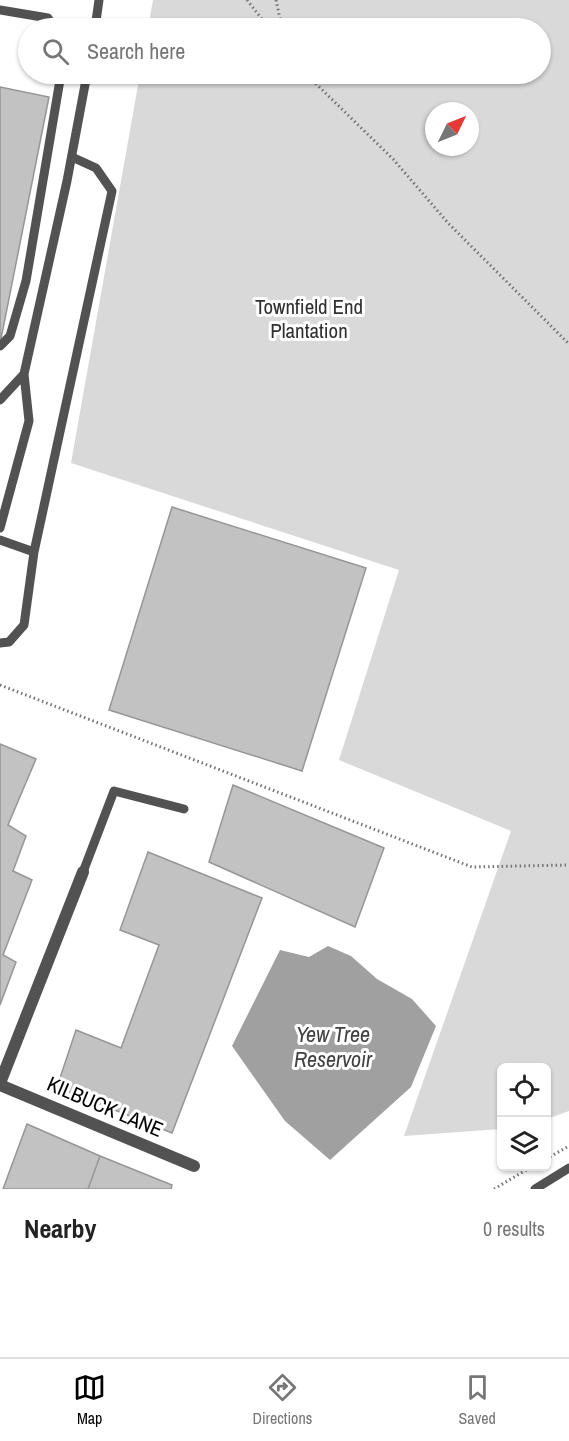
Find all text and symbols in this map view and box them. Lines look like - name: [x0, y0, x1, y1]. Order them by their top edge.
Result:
- search box: [18, 18, 551, 84]
- icon: search: [39, 35, 72, 68]
- text: Search here: [87, 36, 185, 66]
- north arrow: [425, 102, 479, 156]
- park label: Townfield End Plantation: [255, 292, 363, 345]
- water label: Yew Tree Reservoir: [294, 1019, 373, 1074]
- map controls: [497, 1063, 551, 1171]
- button: locate: [497, 1063, 551, 1117]
- street label: KILBUCK LANE: [43, 1069, 168, 1144]
- button: layers: [497, 1117, 551, 1171]
- text: Nearby: [24, 1211, 96, 1246]
- text: 0 results: [483, 1215, 545, 1242]
- tab: Map: [73, 1371, 106, 1429]
- tab: Directions: [252, 1371, 312, 1429]
- tab: Saved: [459, 1371, 496, 1429]

